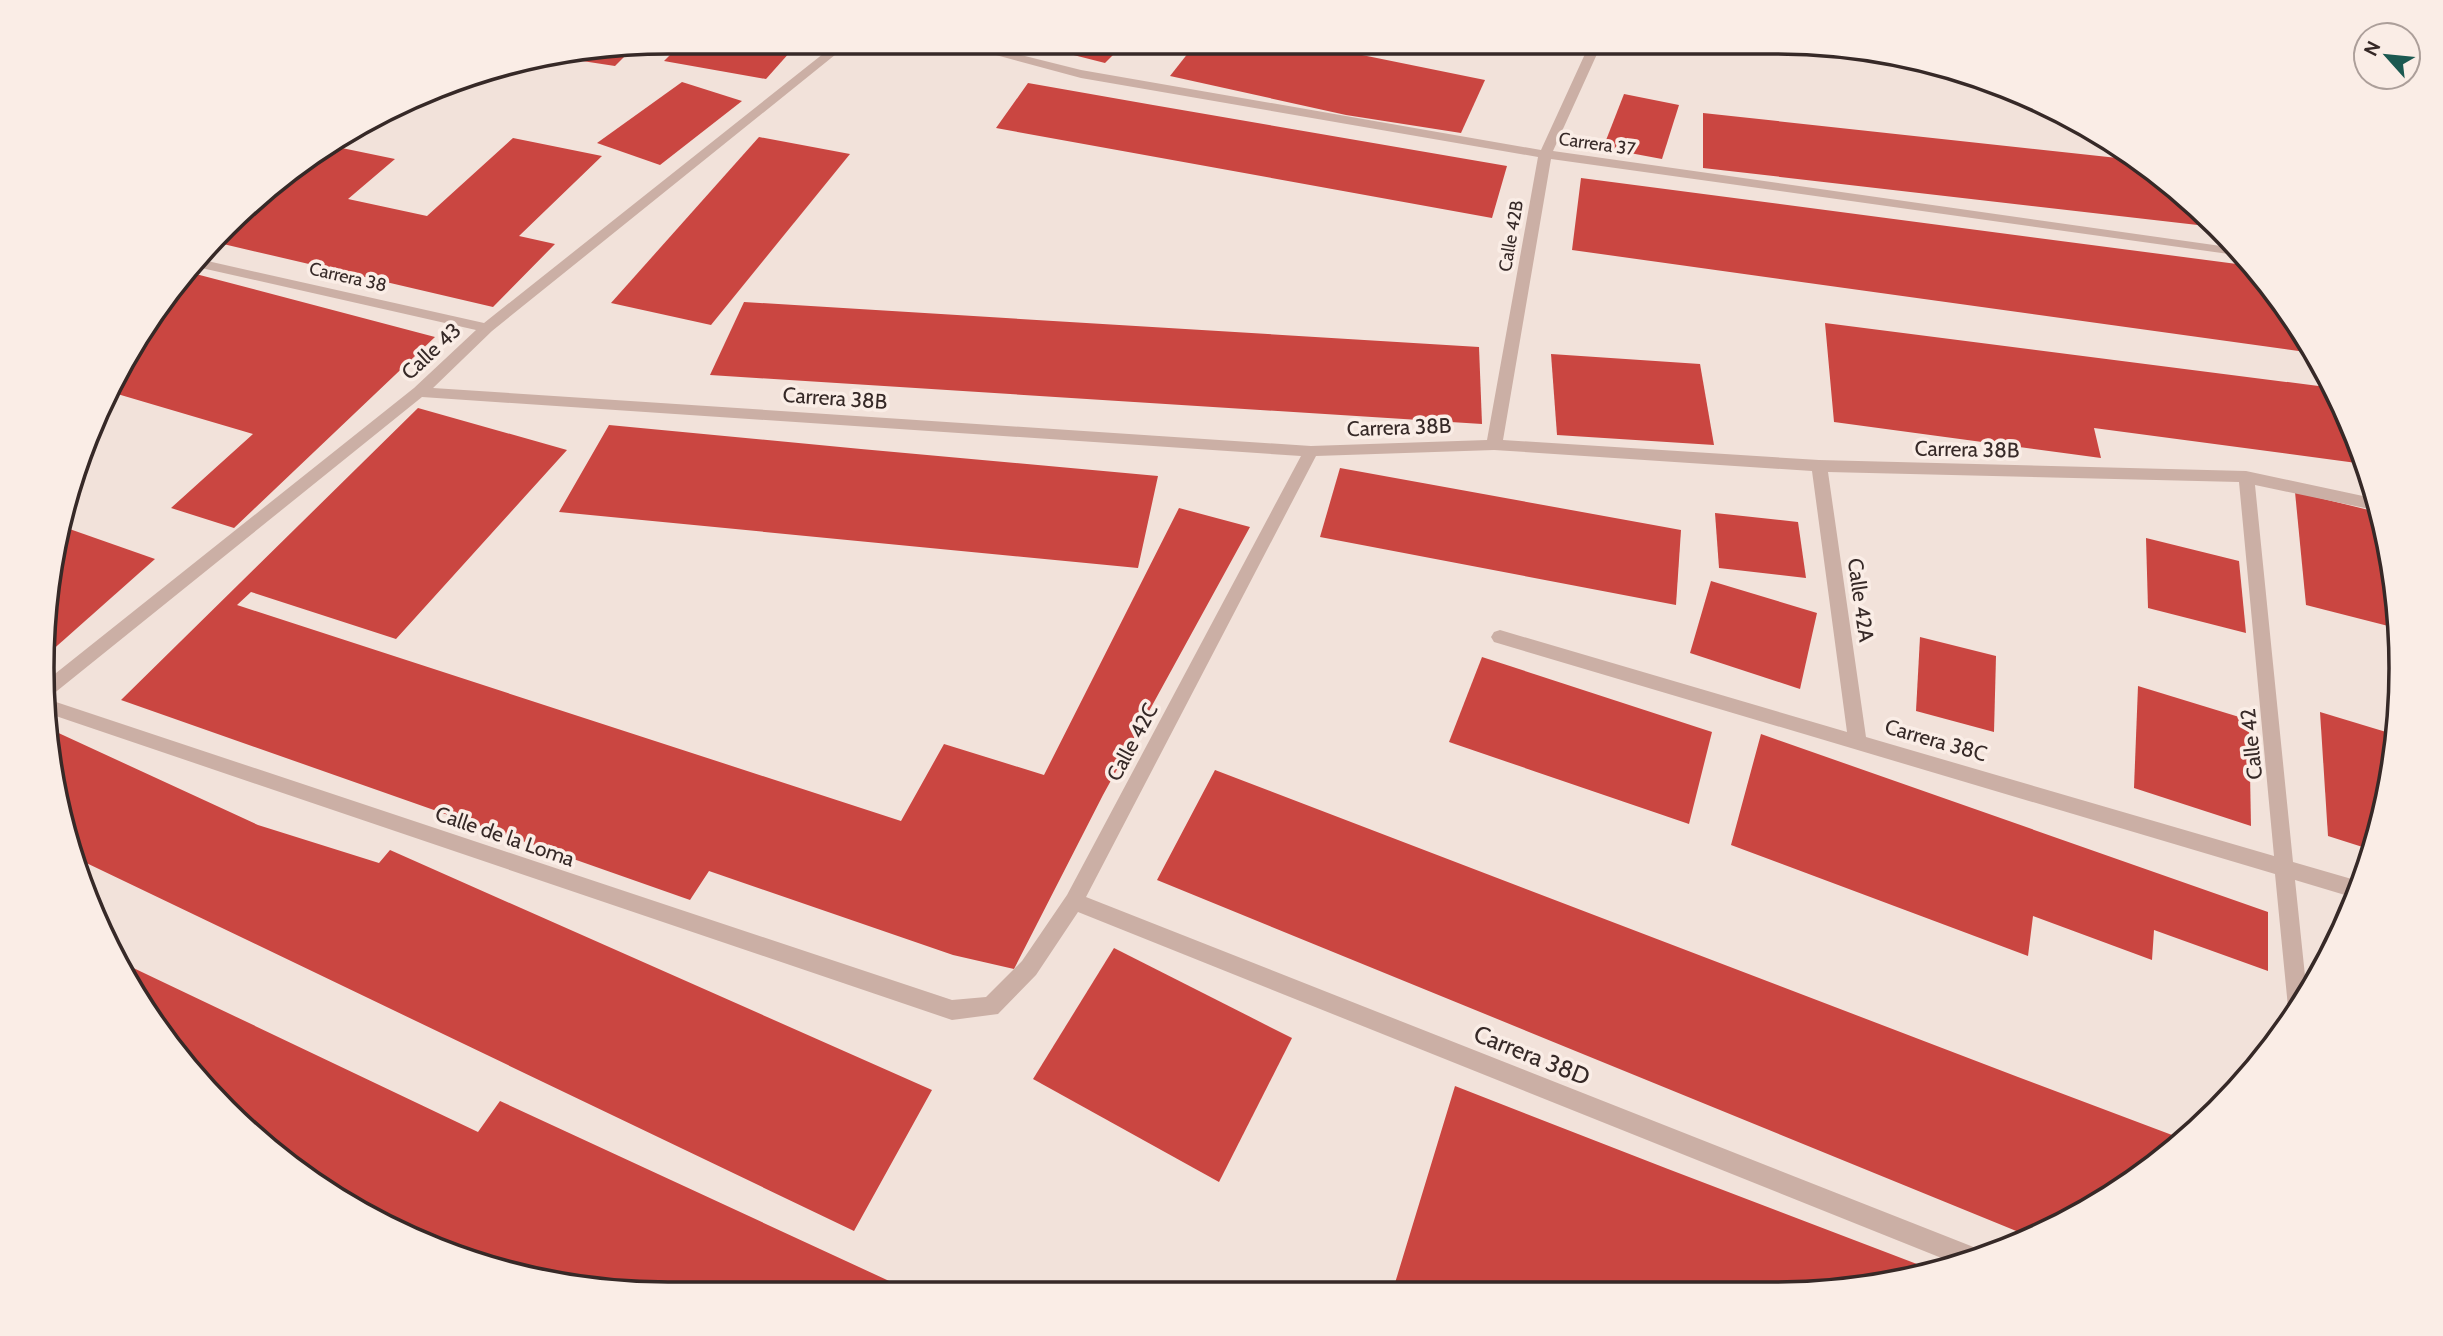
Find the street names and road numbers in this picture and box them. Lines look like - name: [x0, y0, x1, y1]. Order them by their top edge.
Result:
- street label: Carrera 37: [1557, 128, 1637, 160]
- street label: Calle 42B: [1494, 198, 1528, 273]
- street label: Carrera 38: [307, 257, 389, 297]
- street label: Calle 43: [396, 317, 466, 385]
- street label: Carrera 38B: [782, 382, 888, 414]
- street label: Carrera 38B: [1346, 413, 1452, 441]
- street label: Carrera 38B: [1914, 436, 2020, 462]
- street label: Calle 42A: [1843, 556, 1879, 644]
- street label: Calle 42C: [1101, 699, 1163, 785]
- street label: Calle 42: [2235, 707, 2267, 781]
- street label: Carrera 38C: [1882, 714, 1990, 767]
- street label: Calle de la Loma: [432, 800, 578, 872]
- street label: Carrera 38D: [1470, 1019, 1594, 1091]

